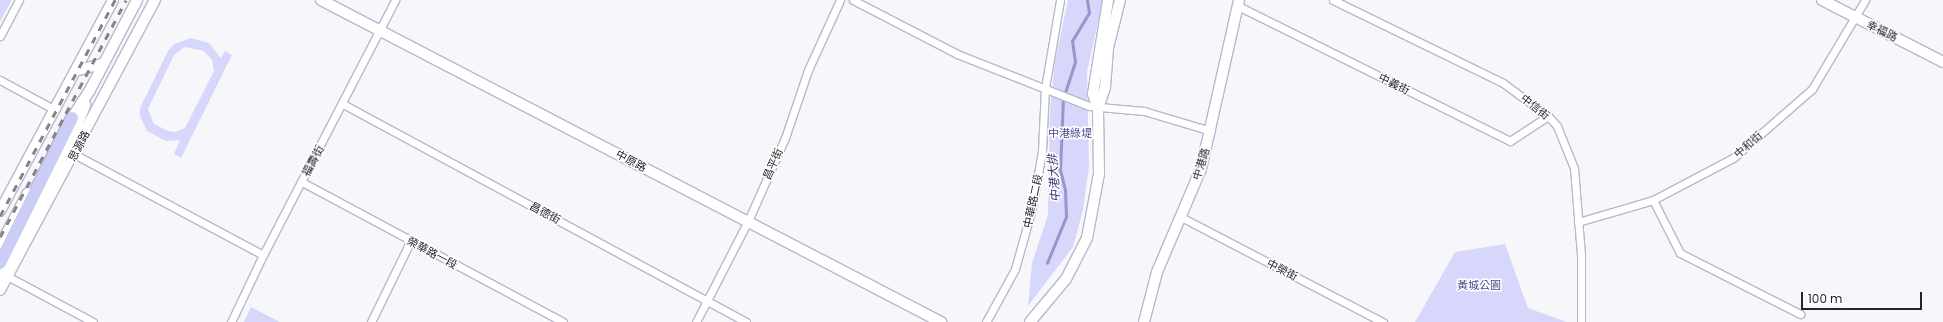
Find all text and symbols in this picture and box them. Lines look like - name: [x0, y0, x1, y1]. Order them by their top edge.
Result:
- street label: 幸福路: [1864, 18, 1900, 44]
- street label: 中義街: [1376, 71, 1412, 97]
- street label: 中信街: [1518, 92, 1552, 122]
- park label: 中港綠堤: [1048, 126, 1092, 140]
- street label: 思源路: [65, 128, 93, 164]
- street label: 中和街: [1731, 129, 1765, 161]
- street label: 福壽街: [299, 143, 327, 179]
- street label: 昌平街: [760, 146, 786, 182]
- street label: 中港路: [1190, 146, 1212, 182]
- street label: 中原路: [613, 147, 649, 175]
- water label: 中港大排: [1045, 154, 1063, 202]
- street label: 中華路二段: [1021, 173, 1045, 229]
- street label: 昌德街: [527, 199, 563, 227]
- street label: 榮華路一段: [405, 234, 459, 272]
- street label: 中榮街: [1264, 257, 1300, 283]
- park label: 黃城公園: [1457, 278, 1501, 292]
- scale bar: [1803, 284, 1924, 310]
- text: 100 m: [1808, 290, 1842, 307]

